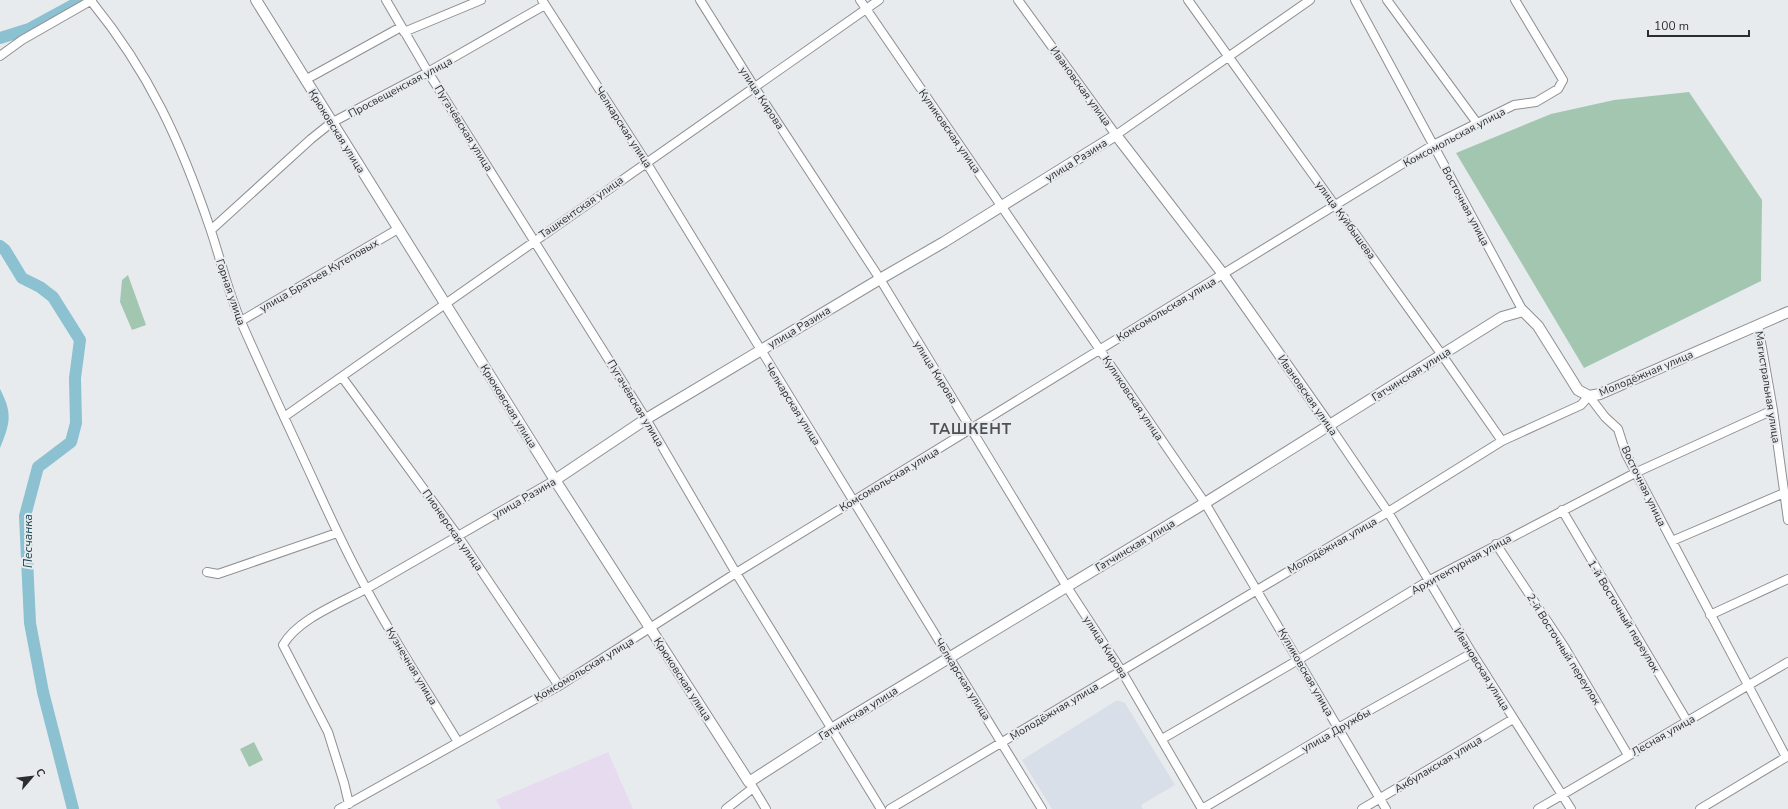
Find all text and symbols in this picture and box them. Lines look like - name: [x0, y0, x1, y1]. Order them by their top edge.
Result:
- scale bar: [1648, 12, 1749, 38]
- text: 100 m: [1654, 18, 1689, 34]
- street label: Ивановская улица: [1047, 43, 1115, 129]
- street label: Просвещенская улица: [345, 54, 455, 121]
- street label: улица Кирова: [736, 64, 787, 132]
- street label: Пугачёвская улица: [431, 82, 496, 174]
- street label: Челкарская улица: [592, 84, 656, 171]
- street label: Крюковская улица: [305, 86, 369, 176]
- street label: Куликовская улица: [915, 86, 984, 176]
- street label: Комсомольская улица: [1400, 104, 1508, 171]
- street label: улица Разина: [1042, 135, 1110, 185]
- street label: Восточная улица: [1438, 164, 1493, 249]
- street label: Ташкентская улица: [536, 173, 627, 242]
- street label: улица Куйбышева: [1312, 178, 1379, 263]
- street label: улица Братьев Кутеповых: [257, 235, 381, 316]
- street label: Горная улица: [212, 257, 249, 327]
- street label: Комсомольская улица: [1114, 274, 1219, 345]
- street label: улица Разина: [765, 303, 833, 352]
- street label: Магистральная улица: [1751, 330, 1784, 444]
- street label: улица Кирова: [910, 338, 961, 407]
- street label: Гатчинская улица: [1369, 344, 1454, 405]
- street label: Молодёжная улица: [1597, 347, 1696, 400]
- street label: Ивановская улица: [1274, 352, 1341, 439]
- street label: Куликовская улица: [1099, 353, 1167, 444]
- street label: Пугачёвская улица: [604, 357, 668, 450]
- street label: Челкарская улица: [761, 360, 824, 448]
- street label: Крюковская улица: [477, 361, 541, 451]
- district label: ТАШКЕНТ: [930, 419, 1012, 439]
- street label: Восточная улица: [1618, 443, 1670, 529]
- street label: Комсомольская улица: [837, 444, 942, 515]
- street label: улица Разина: [490, 474, 559, 523]
- street label: Пионерская улица: [419, 487, 486, 574]
- water label: Песчанка: [20, 514, 36, 568]
- street label: Молодёжная улица: [1285, 514, 1380, 577]
- street label: Гатчинская улица: [1093, 516, 1178, 575]
- street label: Архитектурная улица: [1408, 531, 1514, 598]
- street label: 1-й Восточный переулок: [1584, 557, 1663, 676]
- street label: 2-й Восточный переулок: [1523, 591, 1604, 708]
- street label: улица Кирова: [1080, 613, 1131, 681]
- street label: Кузнечная улица: [382, 625, 441, 708]
- street label: Куликовская улица: [1274, 625, 1337, 719]
- street label: Ивановская улица: [1450, 625, 1513, 714]
- street label: Комсомольская улица: [532, 634, 637, 705]
- street label: Крюковская улица: [650, 635, 715, 724]
- street label: Челкарская улица: [931, 635, 994, 723]
- street label: Молодёжная улица: [1007, 679, 1101, 744]
- street label: Гатчинская улица: [816, 683, 901, 744]
- street label: улица Дружбы: [1299, 705, 1373, 756]
- street label: Лесная улица: [1629, 711, 1698, 760]
- street label: Акбулакская улица: [1392, 732, 1485, 797]
- north arrow: [12, 757, 52, 797]
- text: С: [32, 766, 49, 780]

